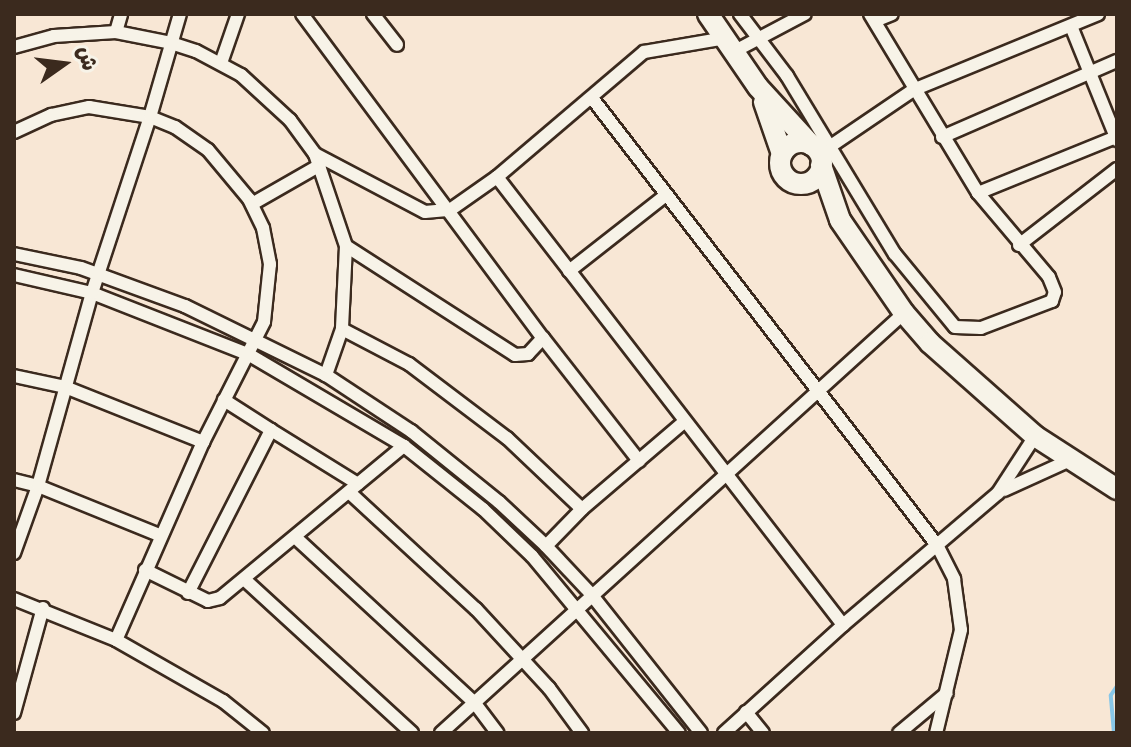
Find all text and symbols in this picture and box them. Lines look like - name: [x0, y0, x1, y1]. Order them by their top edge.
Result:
- north arrow: [24, 24, 104, 104]
- text: ش: [71, 43, 104, 73]

